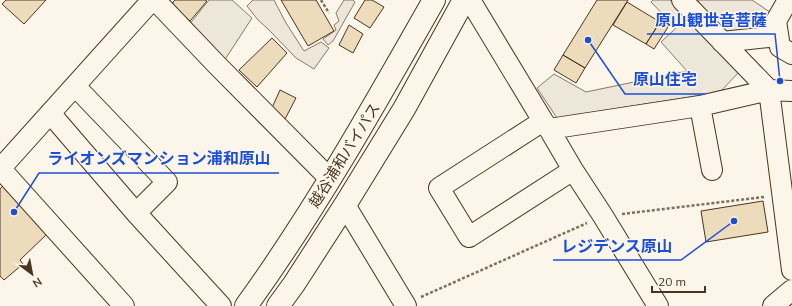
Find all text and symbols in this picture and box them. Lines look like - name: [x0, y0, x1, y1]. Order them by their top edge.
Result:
- callout: 原山観世音菩薩: [647, 6, 775, 34]
- text: 原山観世音菩薩: [655, 10, 767, 30]
- callout: 原山住宅: [625, 66, 705, 94]
- text: 原山住宅: [633, 69, 697, 89]
- street label: 越谷浦和バイパス: [304, 99, 384, 212]
- callout: ライオンズマンション浦和原山: [39, 145, 279, 173]
- text: ライオンズマンション浦和原山: [47, 148, 271, 168]
- callout: レジデンス原山: [553, 232, 681, 260]
- text: レジデンス原山: [561, 236, 673, 256]
- north arrow: [12, 254, 52, 294]
- scale bar: [652, 268, 705, 294]
- text: N: [30, 274, 45, 291]
- text: 20 m: [658, 274, 686, 289]

